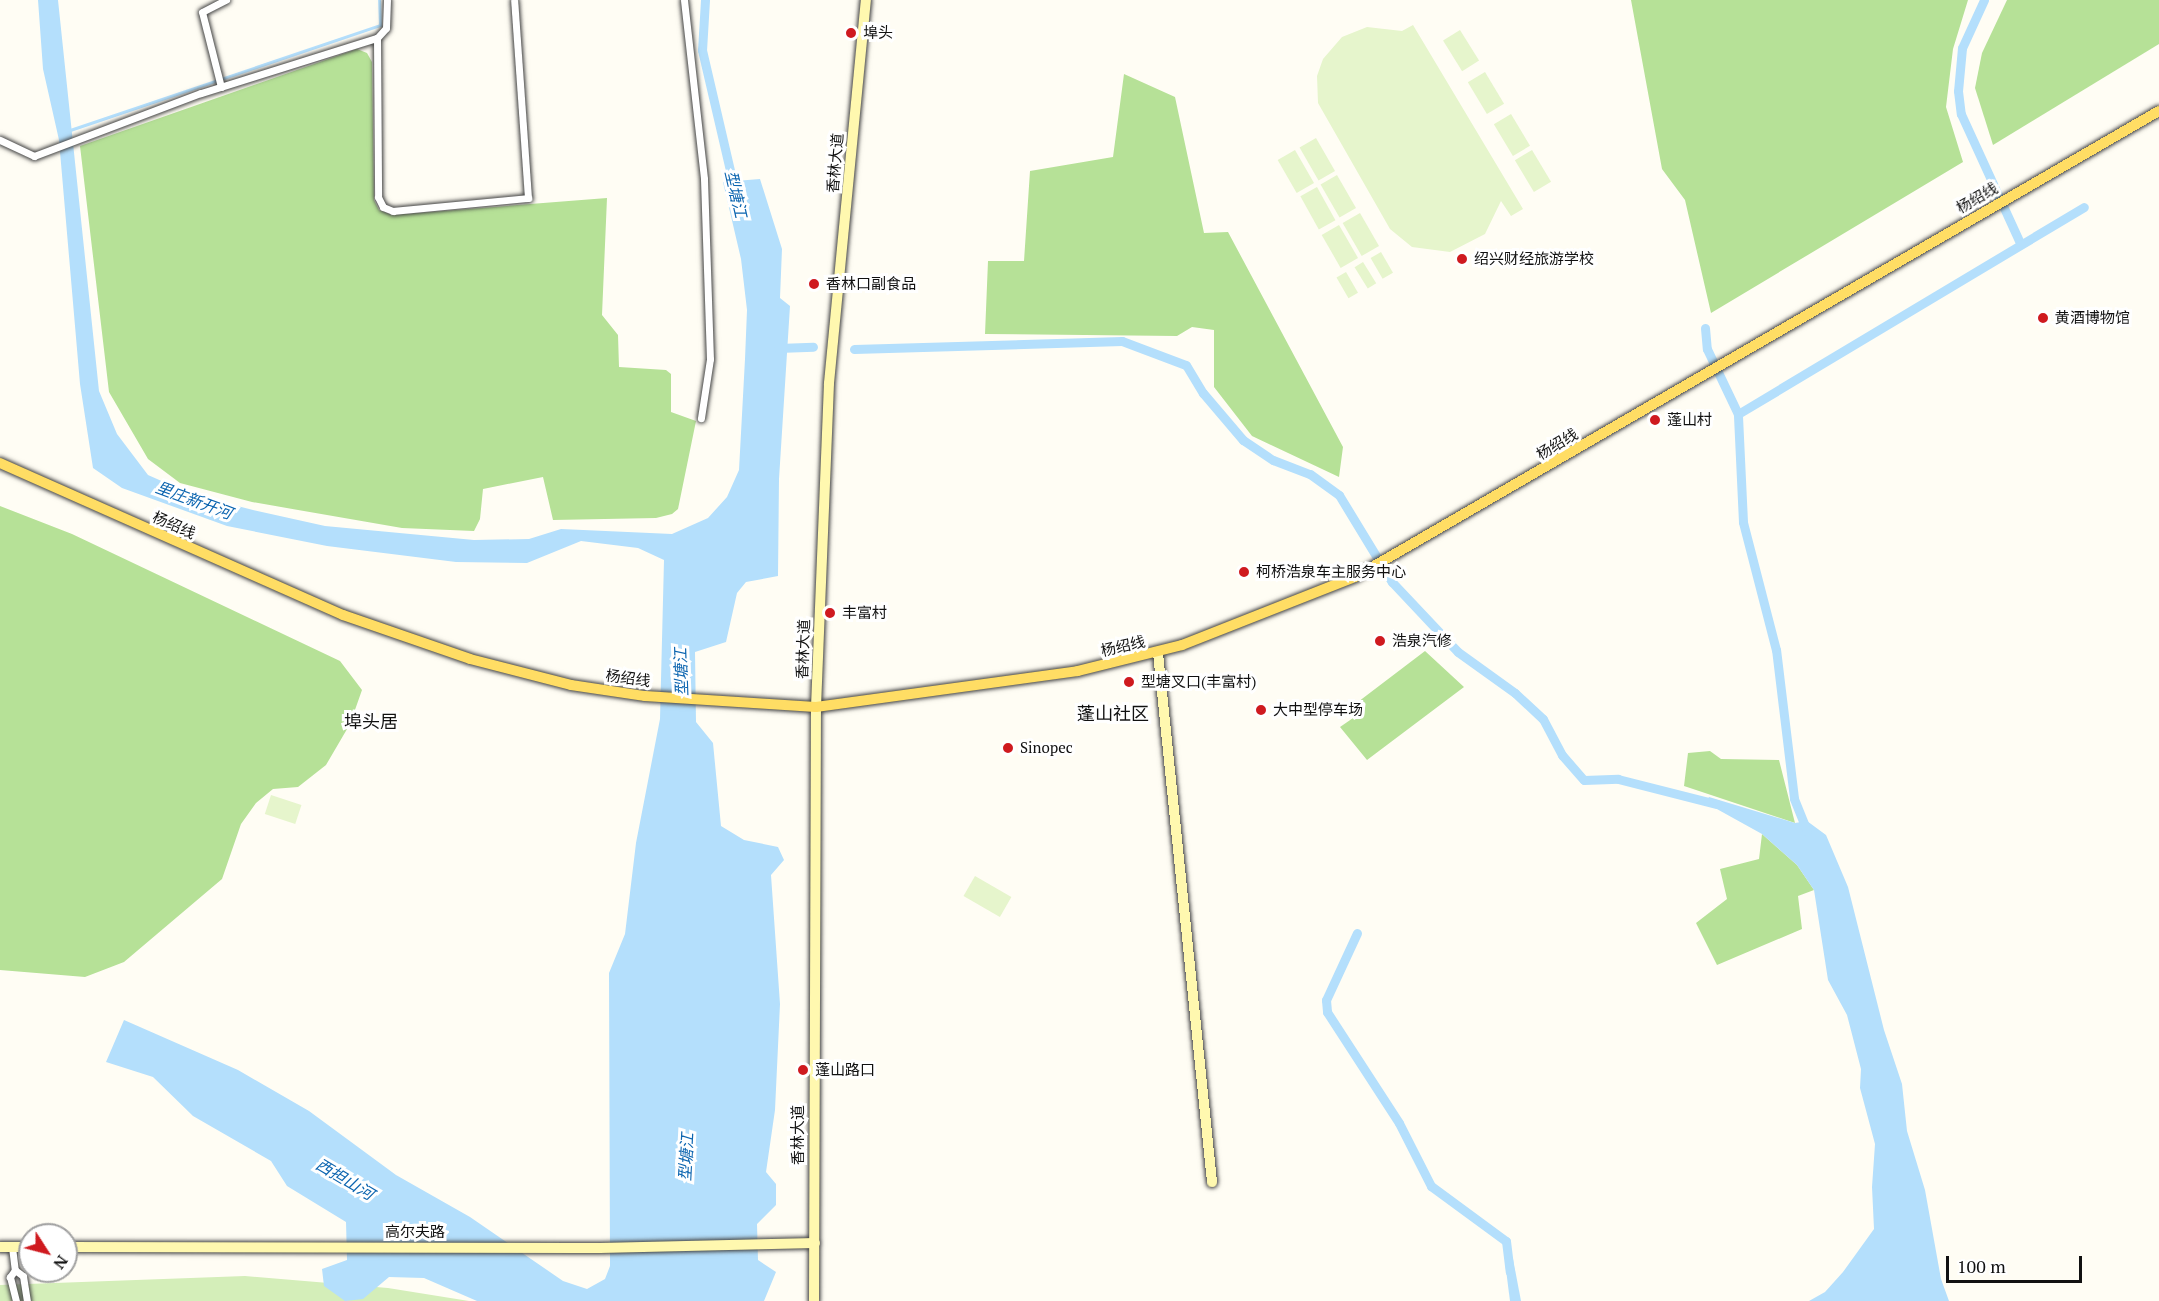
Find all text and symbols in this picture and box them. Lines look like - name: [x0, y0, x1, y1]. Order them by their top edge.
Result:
- place label: 埠头: [863, 24, 893, 42]
- marker: 埠头: [844, 26, 858, 40]
- street label: 香林大道: [823, 132, 847, 194]
- water label: 型塘江: [721, 168, 751, 220]
- street label: 杨绍线: [1953, 179, 2001, 217]
- place label: 绍兴财经旅游学校: [1474, 250, 1594, 268]
- marker: 绍兴财经旅游学校: [1455, 252, 1469, 266]
- place label: 香林口副食品: [826, 275, 916, 293]
- marker: 香林口副食品: [807, 277, 821, 291]
- place label: 黄酒博物馆: [2055, 309, 2130, 327]
- marker: 黄酒博物馆: [2036, 311, 2050, 325]
- place label: 蓬山村: [1667, 411, 1712, 429]
- marker: 蓬山村: [1648, 413, 1662, 427]
- street label: 杨绍线: [1533, 425, 1581, 463]
- water label: 里庄新开河: [153, 477, 235, 523]
- street label: 杨绍线: [150, 508, 198, 542]
- place label: 柯桥浩泉车主服务中心: [1256, 563, 1406, 581]
- marker: 柯桥浩泉车主服务中心: [1237, 565, 1251, 579]
- place label: 丰富村: [842, 604, 887, 622]
- marker: 丰富村: [823, 606, 837, 620]
- street label: 香林大道: [793, 619, 813, 679]
- street label: 杨绍线: [1099, 632, 1147, 660]
- place label: 浩泉汽修: [1392, 632, 1452, 650]
- marker: 浩泉汽修: [1373, 634, 1387, 648]
- water label: 型塘江: [671, 648, 691, 696]
- street label: 杨绍线: [604, 666, 652, 690]
- place label: 型塘叉口(丰富村): [1141, 673, 1256, 691]
- marker: 型塘叉口(丰富村): [1122, 675, 1136, 689]
- place label: 大中型停车场: [1273, 701, 1363, 719]
- district label: 蓬山社区: [1077, 702, 1149, 724]
- marker: 大中型停车场: [1254, 703, 1268, 717]
- district label: 埠头居: [344, 710, 398, 732]
- place label: Sinopec: [1020, 739, 1073, 757]
- marker: Sinopec: [1001, 741, 1015, 755]
- place label: 蓬山路口: [815, 1061, 875, 1079]
- marker: 蓬山路口: [796, 1063, 810, 1077]
- street label: 香林大道: [789, 1105, 807, 1165]
- water label: 型塘江: [675, 1133, 697, 1181]
- water label: 西担山河: [313, 1154, 377, 1204]
- north arrow: [18, 1223, 78, 1283]
- street label: 高尔夫路: [385, 1223, 445, 1241]
- scale bar: [1949, 1244, 2086, 1282]
- text: N: [48, 1251, 73, 1274]
- text: 100 m: [1957, 1254, 2006, 1278]

